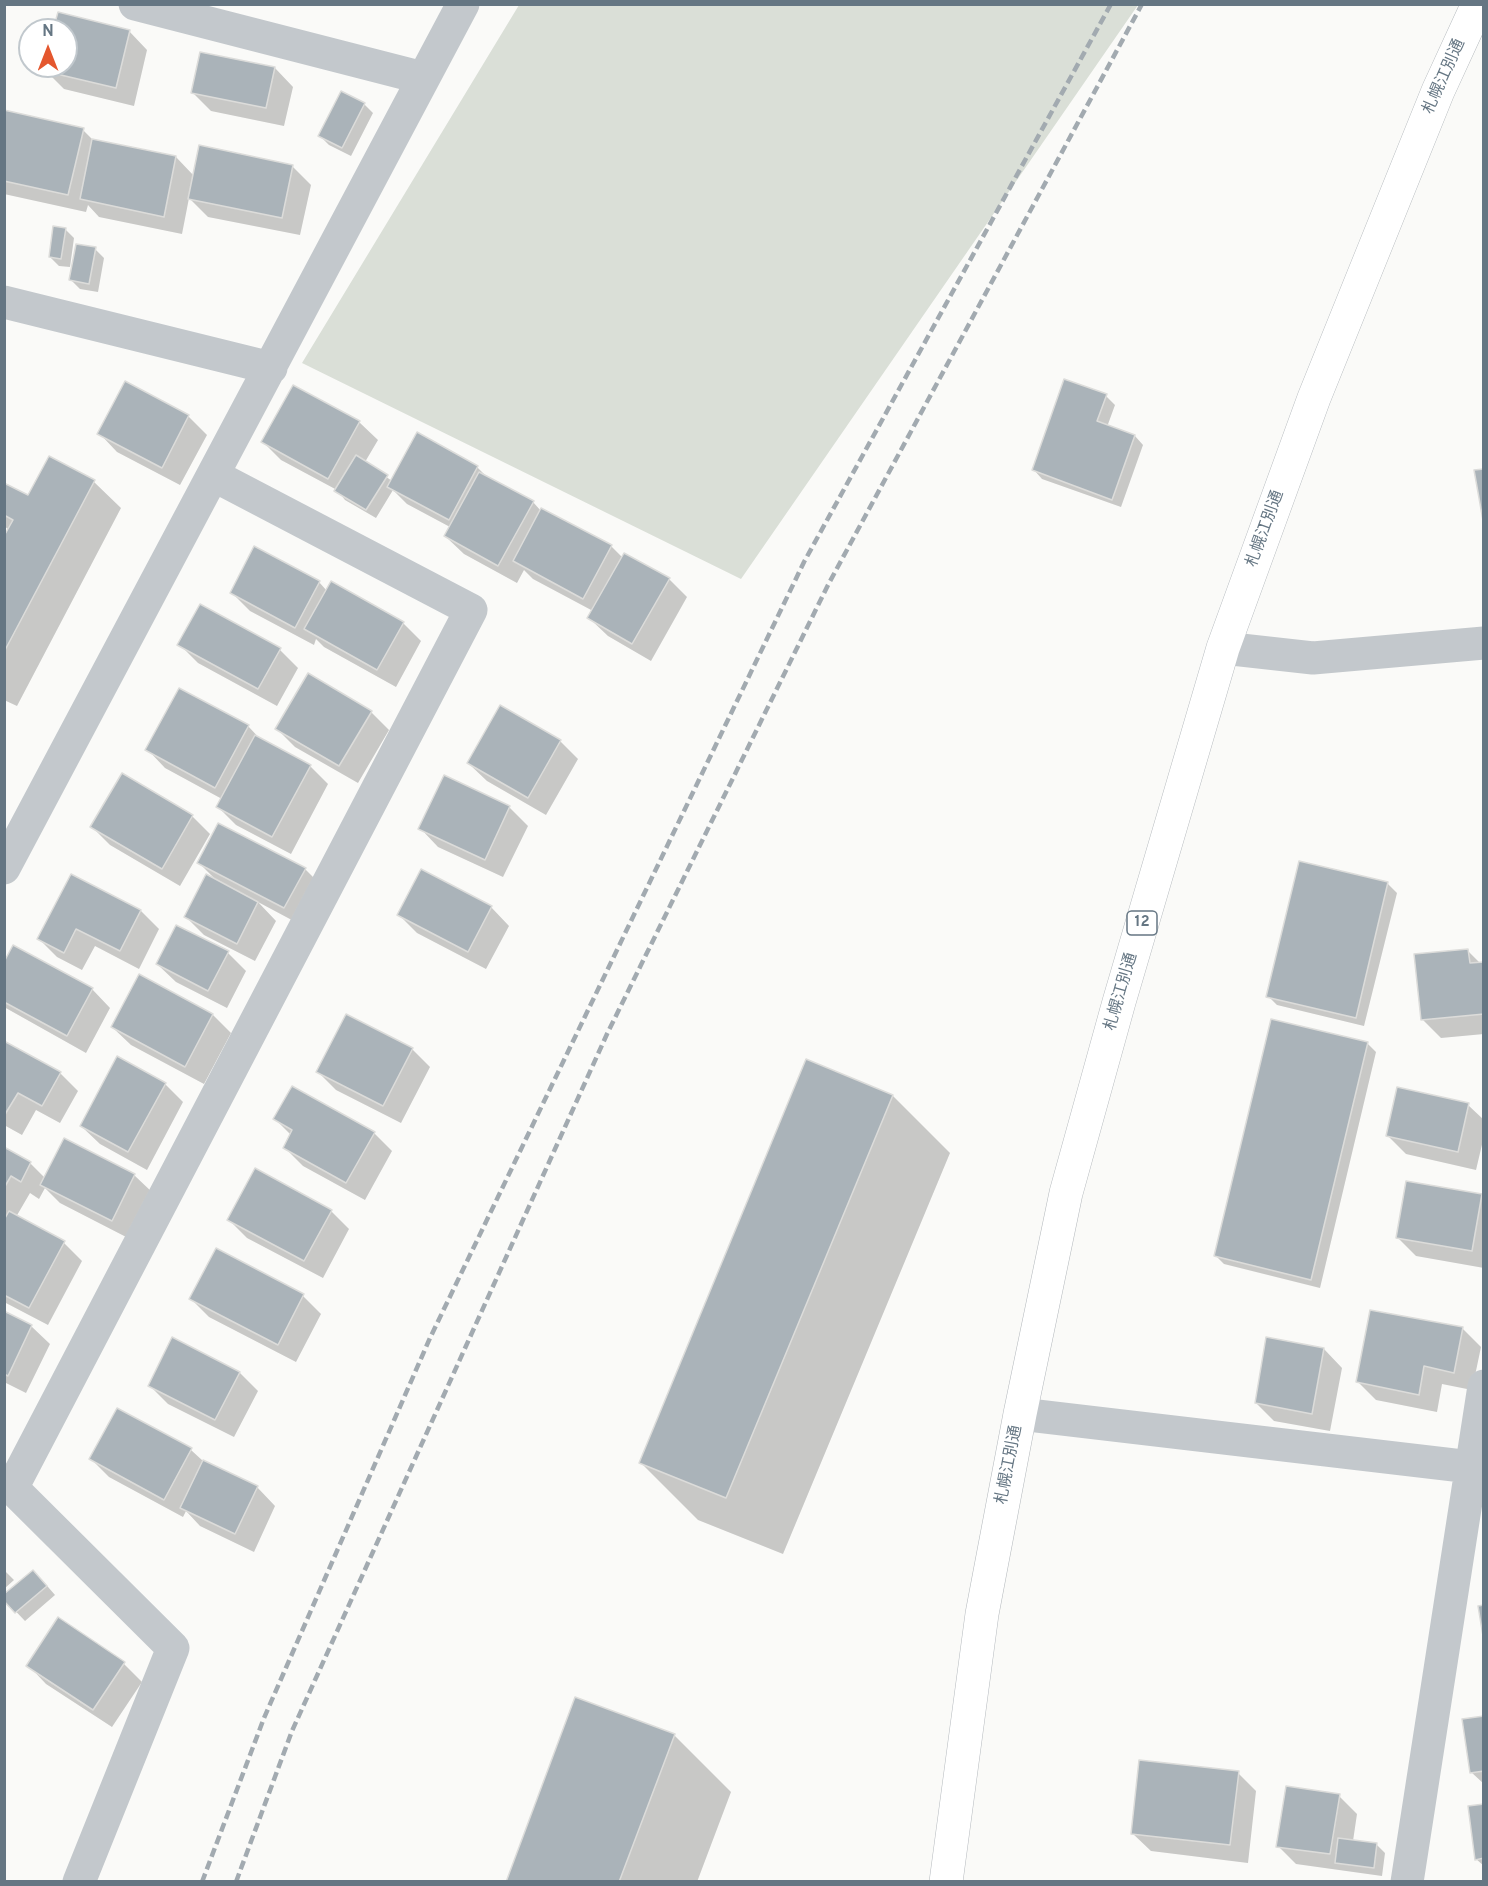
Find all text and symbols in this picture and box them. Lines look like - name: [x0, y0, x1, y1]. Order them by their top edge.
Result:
- north arrow: [18, 18, 78, 78]
- text: N: [42, 22, 54, 42]
- street label: 札幌江別通: [1420, 37, 1470, 117]
- street label: 札幌江別通: [1243, 488, 1289, 570]
- road number: 12: [1127, 911, 1157, 935]
- street label: 札幌江別通: [1102, 951, 1142, 1033]
- street label: 札幌江別通: [993, 1424, 1027, 1506]

